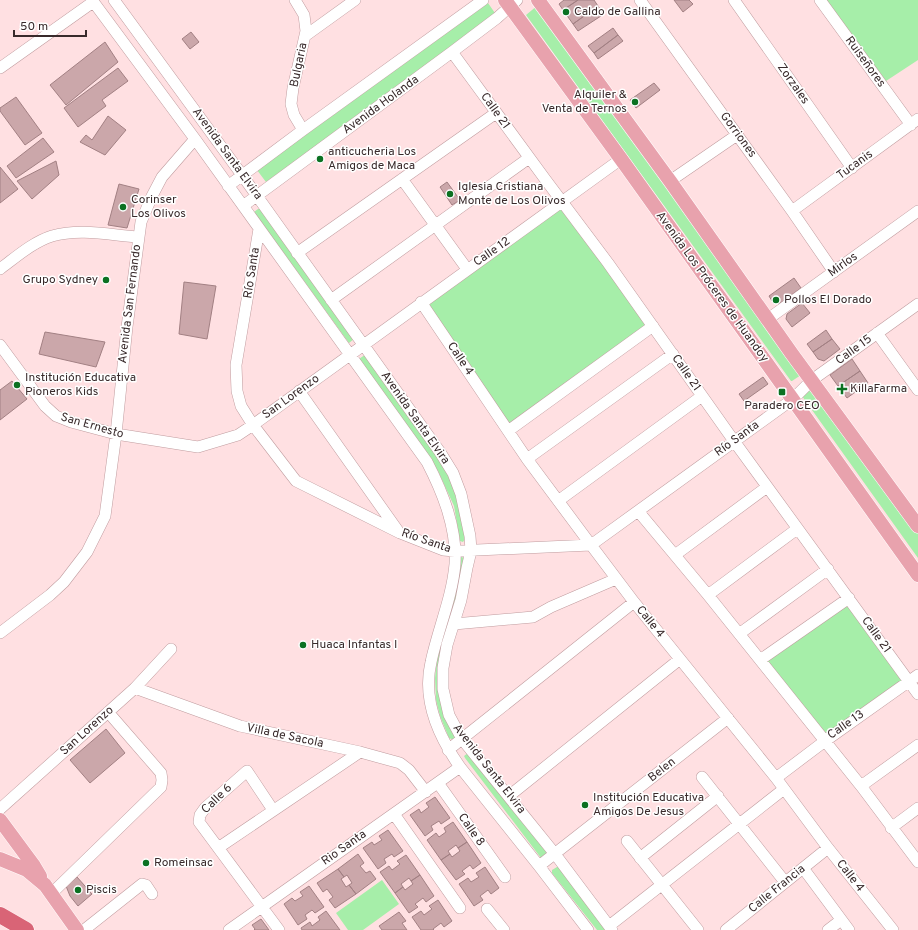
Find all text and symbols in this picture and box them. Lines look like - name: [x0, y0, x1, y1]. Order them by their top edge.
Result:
- place label: Caldo de Gallina: [574, 4, 661, 20]
- marker: Caldo de Gallina: [561, 7, 571, 17]
- scale bar: [14, 12, 86, 38]
- text: 50 m: [20, 19, 48, 35]
- street label: Ruiseñores: [841, 33, 889, 91]
- street label: Bulgaria: [286, 41, 312, 89]
- street label: Zorzales: [773, 60, 813, 108]
- street label: Avenida Holanda: [340, 72, 422, 138]
- place label: Alquiler & Venta de Ternos: [542, 87, 627, 117]
- street label: Calle 21: [476, 90, 514, 132]
- marker: Alquiler & Venta de Ternos: [630, 97, 640, 107]
- street label: Avenida Santa Elvira: [188, 105, 266, 203]
- street label: Gorriones: [716, 109, 760, 161]
- place label: anticucheria Los Amigos de Maca: [328, 144, 416, 174]
- street label: Tucanis: [834, 146, 876, 184]
- marker: anticucheria Los Amigos de Maca: [315, 154, 325, 164]
- place label: Iglesia Cristiana Monte de Los Olivos: [458, 179, 566, 209]
- marker: Iglesia Cristiana Monte de Los Olivos: [445, 189, 455, 199]
- place label: Corinser Los Olivos: [131, 192, 186, 222]
- marker: Corinser Los Olivos: [118, 202, 128, 212]
- street label: Avenida Los Próceres de Huandoy: [652, 208, 772, 366]
- street label: Calle 12: [470, 234, 514, 270]
- street label: Avenida San Fernando: [115, 243, 145, 364]
- street label: Río Santa: [240, 246, 264, 300]
- street label: Mirlos: [825, 249, 861, 281]
- place label: Grupo Sydney: [22, 272, 98, 288]
- marker: Grupo Sydney: [101, 275, 111, 285]
- place label: Pollos El Dorado: [784, 292, 872, 308]
- marker: Pollos El Dorado: [771, 295, 781, 305]
- street label: Calle 15: [832, 331, 876, 369]
- street label: Calle 4: [443, 339, 477, 379]
- street label: Calle 21: [668, 351, 704, 395]
- street label: Avenida Santa Elvira: [377, 368, 453, 468]
- place label: Institución Educativa Pioneros Kids: [25, 370, 136, 400]
- street label: San Lorenzo: [259, 371, 323, 423]
- marker: Institución Educativa Pioneros Kids: [12, 380, 22, 390]
- place label: KillaFarma: [850, 381, 907, 397]
- marker: KillaFarma: [837, 384, 847, 394]
- marker: Paradero CEO: [777, 387, 787, 397]
- place label: Paradero CEO: [744, 398, 820, 414]
- street label: San Ernesto: [59, 409, 126, 443]
- street label: Río Santa: [711, 417, 763, 461]
- street label: Río Santa: [399, 525, 453, 557]
- street label: Calle 4: [632, 603, 668, 641]
- street label: Calle 21: [857, 614, 895, 656]
- place label: Huaca Infantas I: [311, 637, 397, 653]
- marker: Huaca Infantas I: [298, 640, 308, 650]
- street label: San Lorenzo: [57, 702, 117, 759]
- street label: Calle 13: [824, 707, 868, 743]
- street label: Villa de Sacola: [245, 720, 325, 752]
- street label: Avenida Santa Elvira: [449, 721, 529, 817]
- street label: Belen: [645, 754, 679, 786]
- street label: Calle 6: [198, 780, 236, 818]
- place label: Institución Educativa Amigos De Jesus: [593, 790, 704, 820]
- marker: Institución Educativa Amigos De Jesus: [580, 800, 590, 810]
- street label: Calle 8: [454, 810, 488, 850]
- street label: Rio Santa: [318, 827, 370, 869]
- place label: Romeinsac: [154, 855, 213, 871]
- street label: Calle 4: [832, 856, 868, 896]
- marker: Romeinsac: [141, 858, 151, 868]
- street label: Calle Francia: [745, 861, 809, 917]
- place label: Piscis: [86, 882, 117, 898]
- marker: Piscis: [73, 885, 83, 895]

